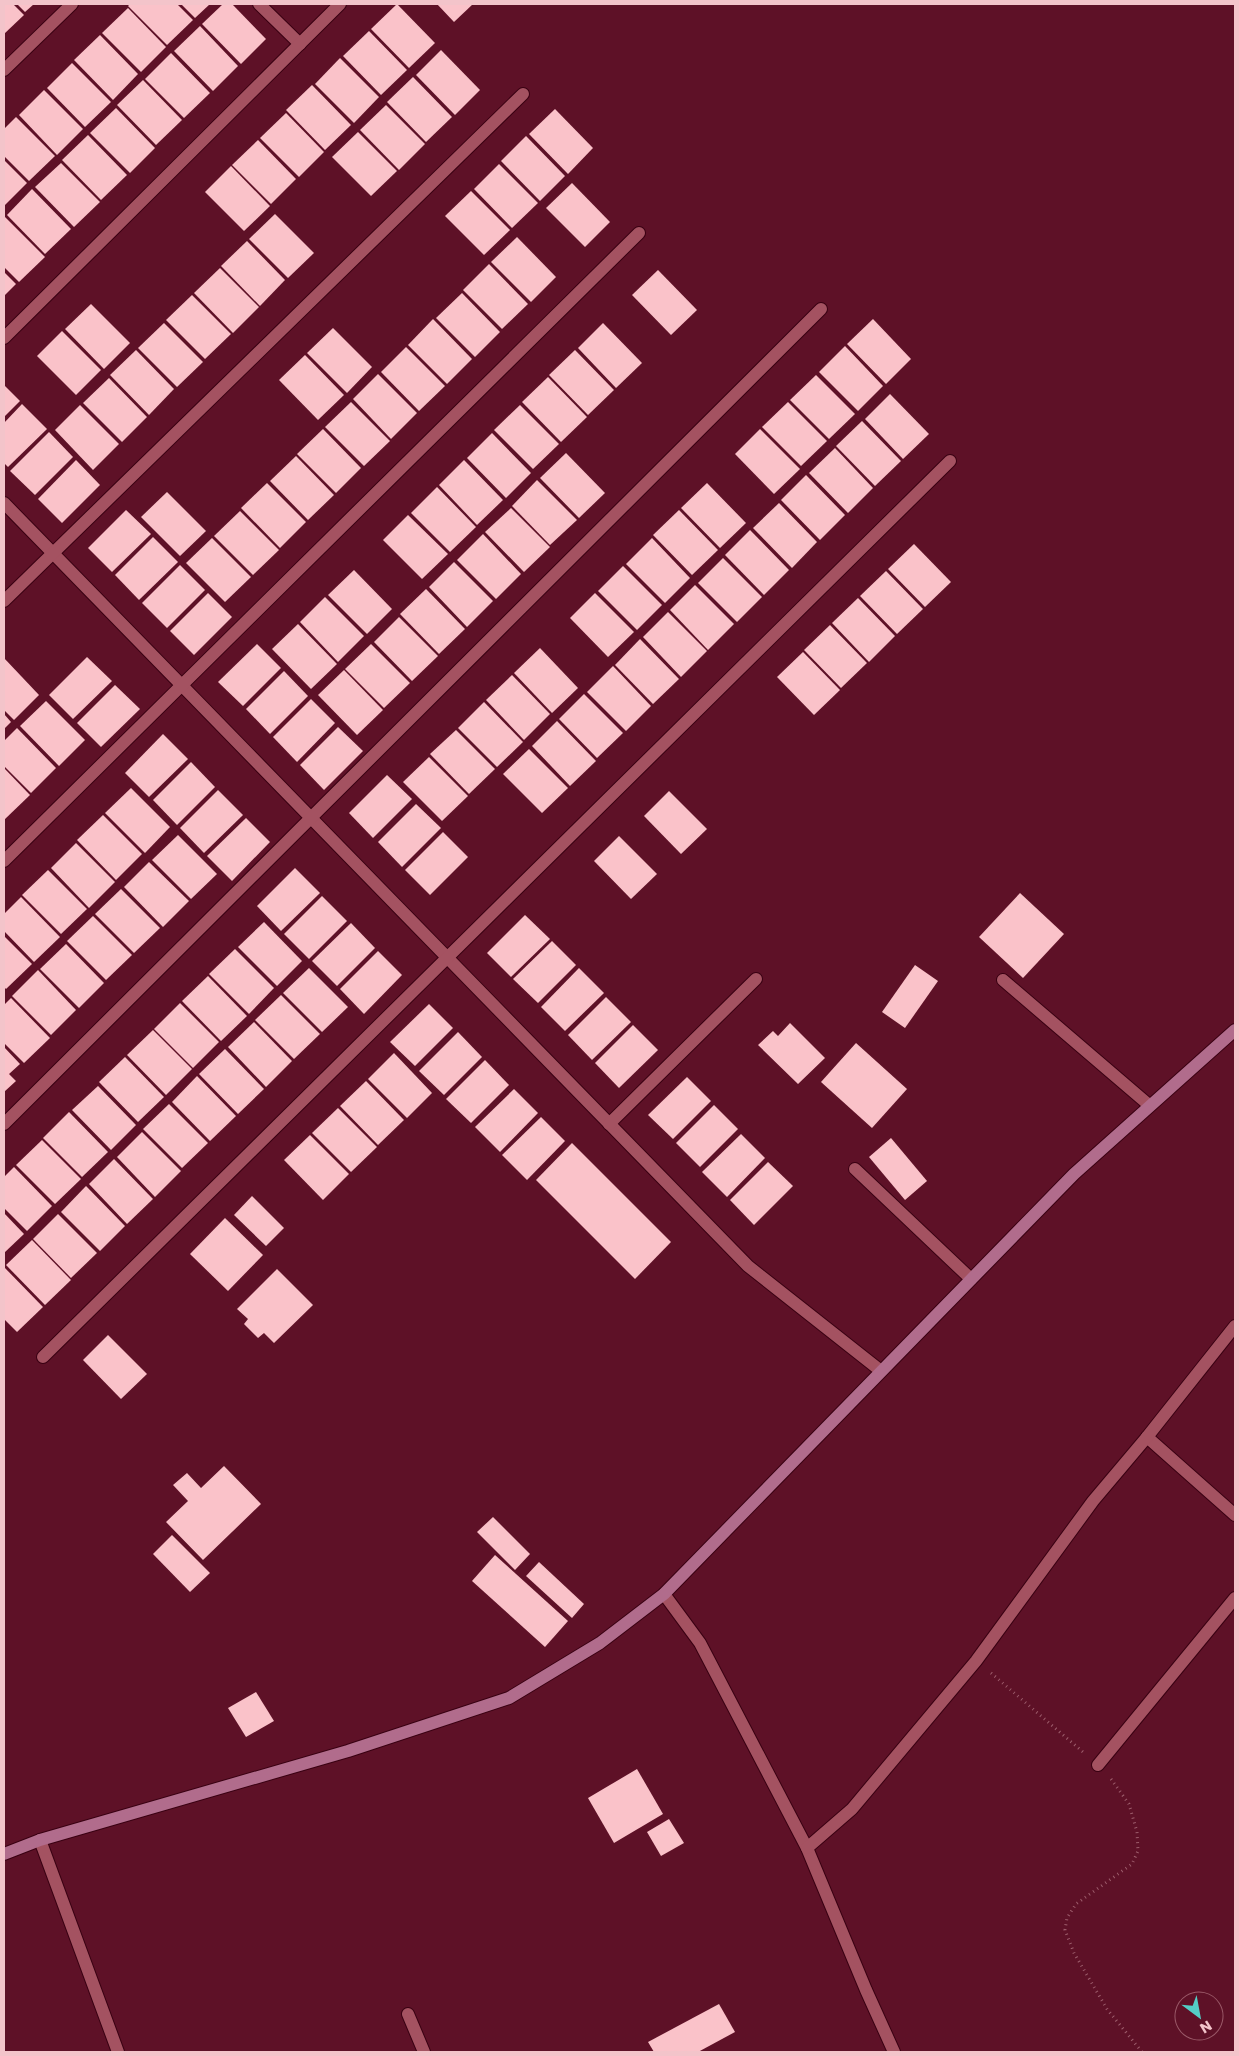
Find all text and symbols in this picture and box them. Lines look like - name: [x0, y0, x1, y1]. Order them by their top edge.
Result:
- north arrow: [1174, 1991, 1224, 2041]
- text: N: [1196, 2016, 1216, 2038]

